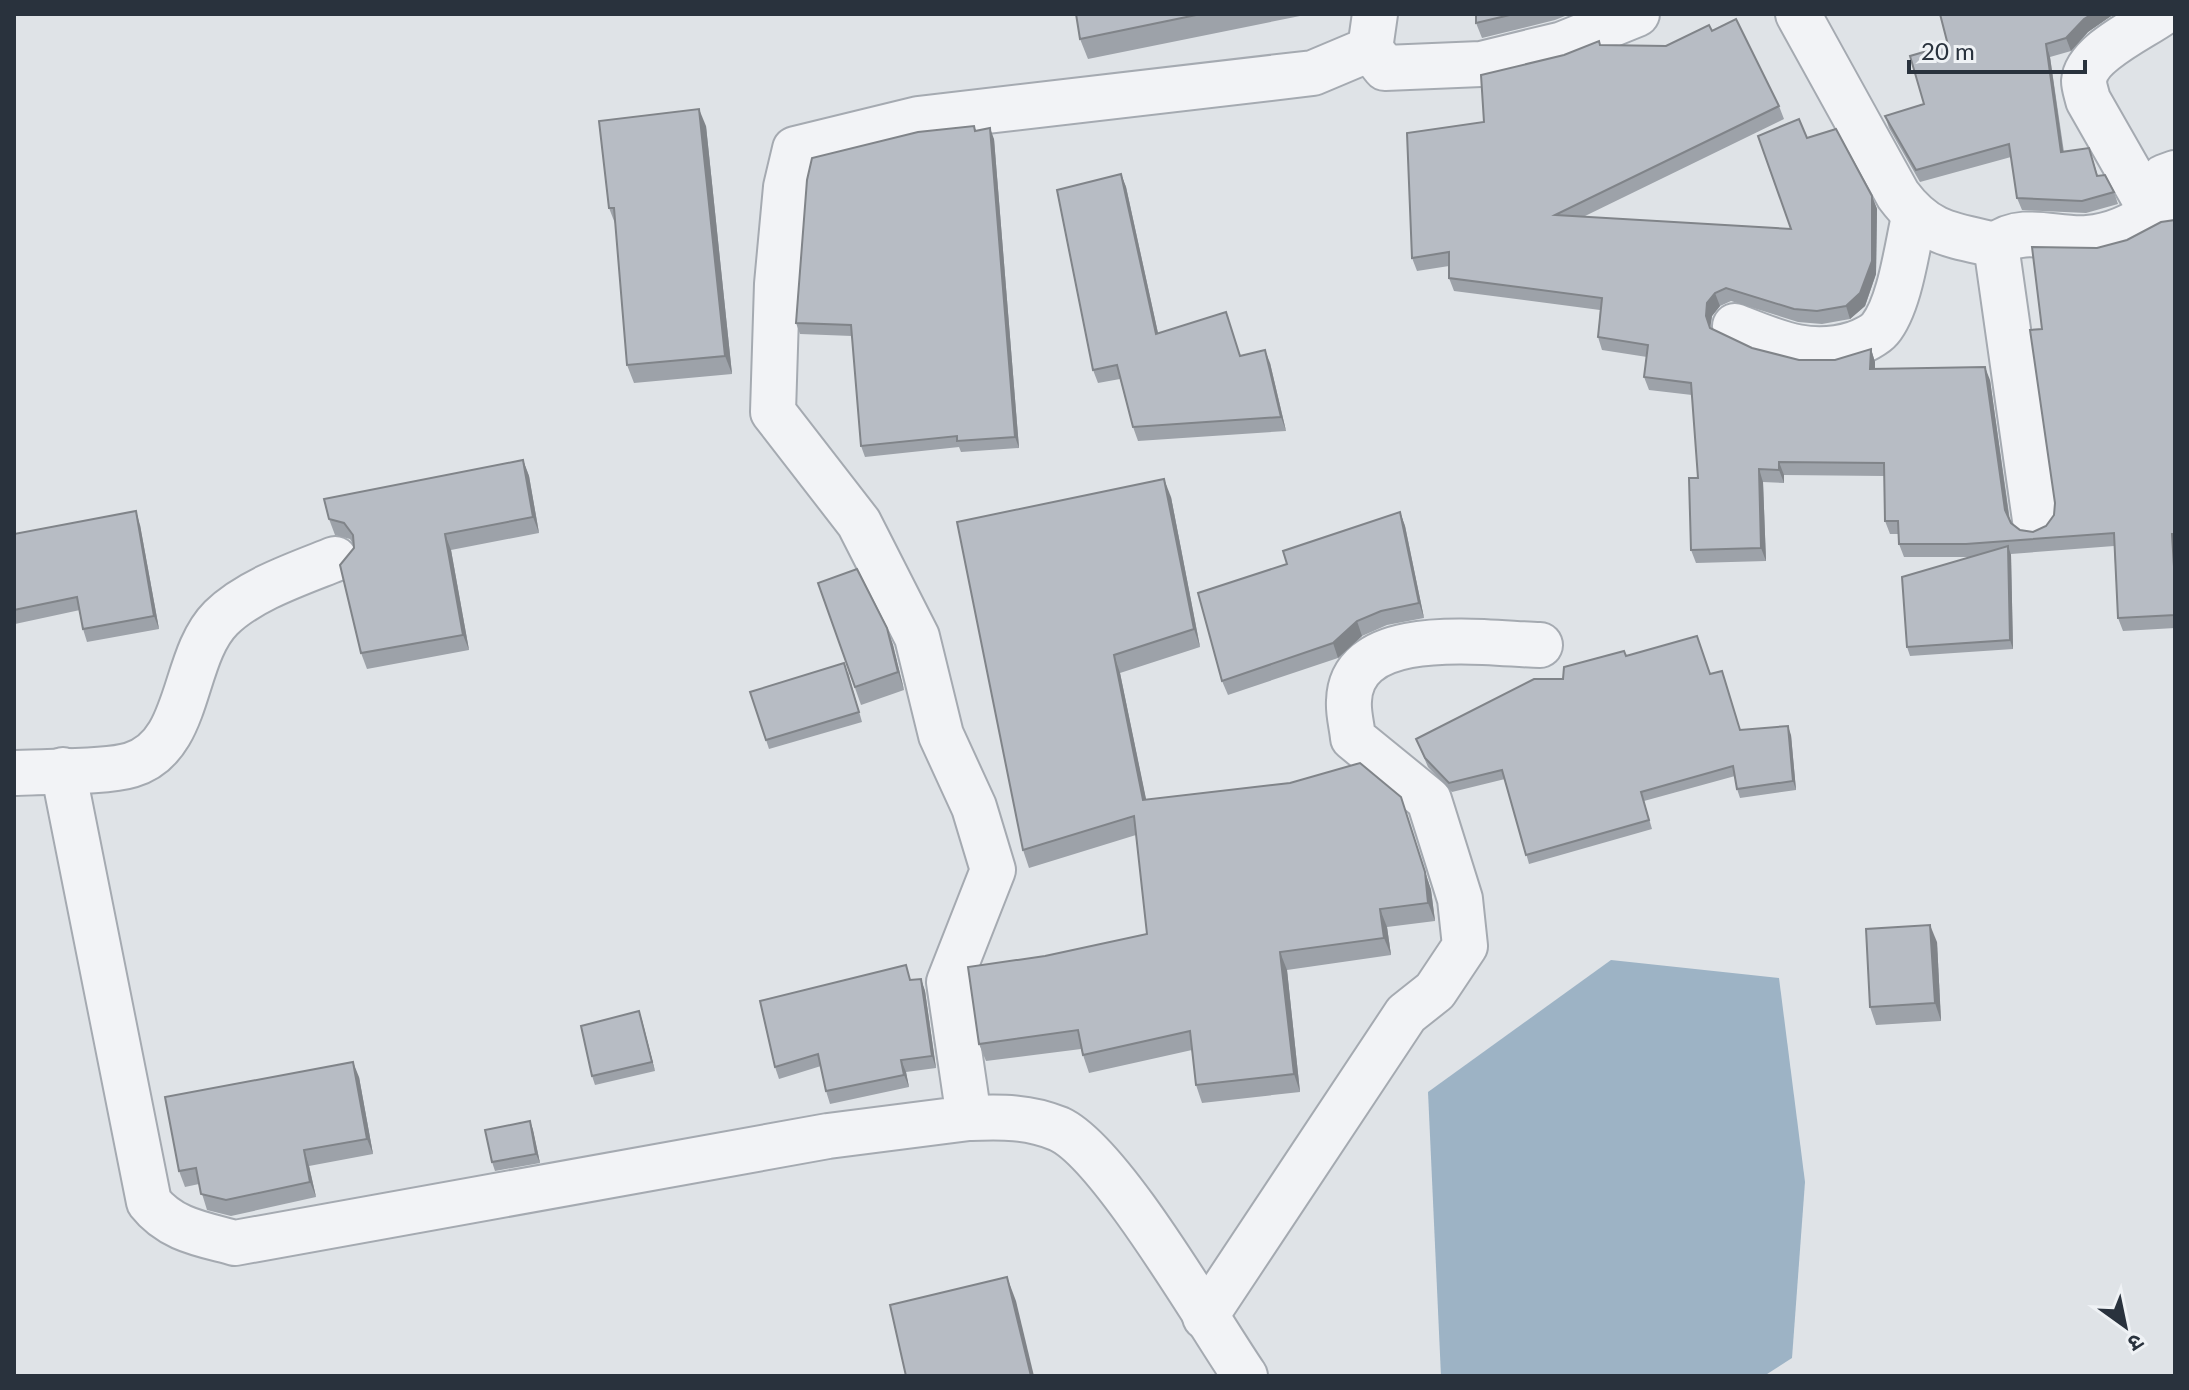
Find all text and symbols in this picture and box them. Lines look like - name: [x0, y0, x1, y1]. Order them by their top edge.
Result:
- scale bar: [1909, 24, 2085, 74]
- text: 20 m: [1921, 36, 1975, 65]
- north arrow: [2085, 1286, 2165, 1366]
- text: उ: [2122, 1328, 2149, 1359]

